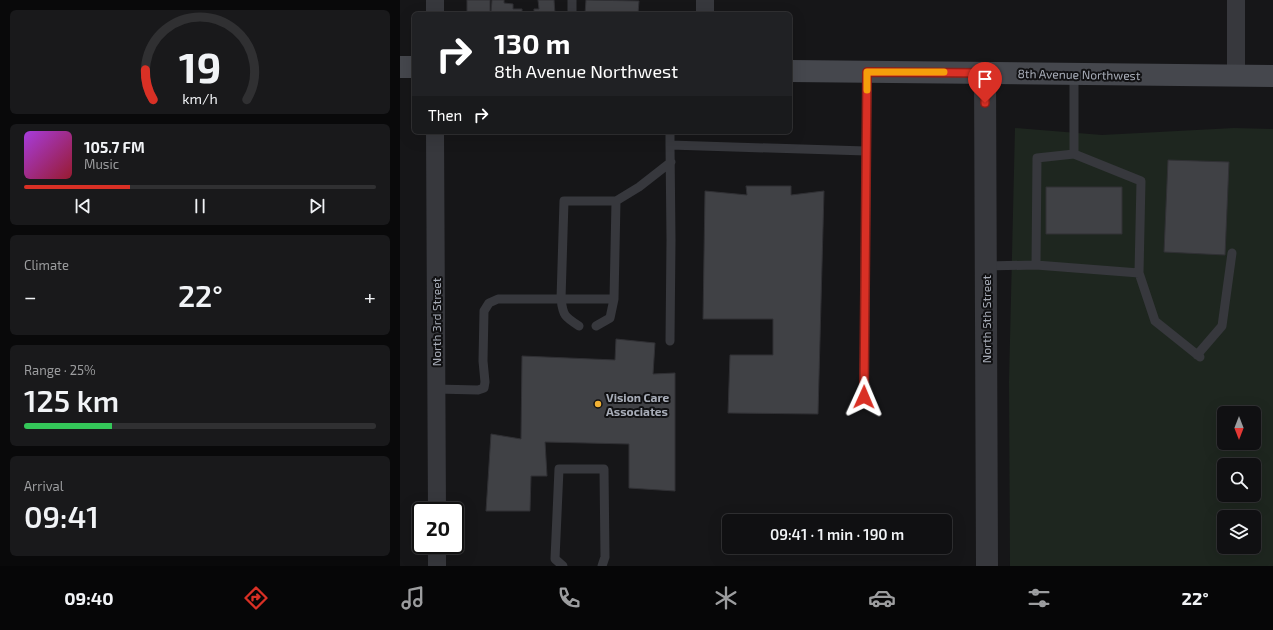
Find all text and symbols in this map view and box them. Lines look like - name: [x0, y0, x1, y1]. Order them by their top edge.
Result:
- text: 130 m: [494, 26, 570, 60]
- icon: right: [428, 28, 480, 80]
- text: 19: [179, 41, 221, 91]
- text: 8th Avenue Northwest: [494, 60, 678, 82]
- pin: [968, 62, 1002, 103]
- street label: 8th Avenue Northwest: [1018, 66, 1141, 82]
- icon: arrive: [974, 68, 996, 90]
- text: km/h: [182, 90, 218, 107]
- icon: right: [470, 104, 492, 126]
- text: Then: [428, 106, 462, 124]
- text: 105.7 FM: [84, 138, 145, 156]
- text: Music: [84, 156, 119, 172]
- icon: previous: [72, 195, 94, 217]
- icon: pause: [189, 195, 211, 217]
- icon: next: [306, 195, 328, 217]
- text: Climate: [24, 257, 69, 273]
- street label: North 5th Street: [979, 274, 993, 363]
- text: 22°: [178, 277, 223, 313]
- street label: North 3rd Street: [429, 277, 443, 366]
- text: −: [24, 283, 37, 309]
- text: +: [364, 283, 376, 309]
- text: Range · 25%: [24, 362, 96, 378]
- position arrow: [843, 376, 885, 418]
- text: 125 km: [24, 382, 119, 418]
- place label: Vision Care Associates: [606, 390, 669, 418]
- marker: Vision Care Associates: [593, 399, 603, 409]
- north arrow: [1217, 406, 1261, 450]
- map controls: [1217, 406, 1261, 554]
- button: search: [1217, 458, 1261, 502]
- text: Arrival: [24, 478, 64, 494]
- text: 09:41: [24, 498, 99, 534]
- speed limit sign: 20: [412, 502, 464, 554]
- button: layers: [1217, 510, 1261, 554]
- text: 09:41 · 1 min · 190 m: [770, 525, 904, 543]
- icon: directions: [242, 584, 270, 612]
- icon: music: [399, 584, 427, 612]
- icon: phone: [555, 584, 583, 612]
- icon: climate: [712, 584, 740, 612]
- icon: car: [868, 584, 896, 612]
- icon: filters: [1025, 584, 1053, 612]
- text: 09:40: [64, 587, 114, 609]
- text: 22°: [1182, 587, 1209, 609]

